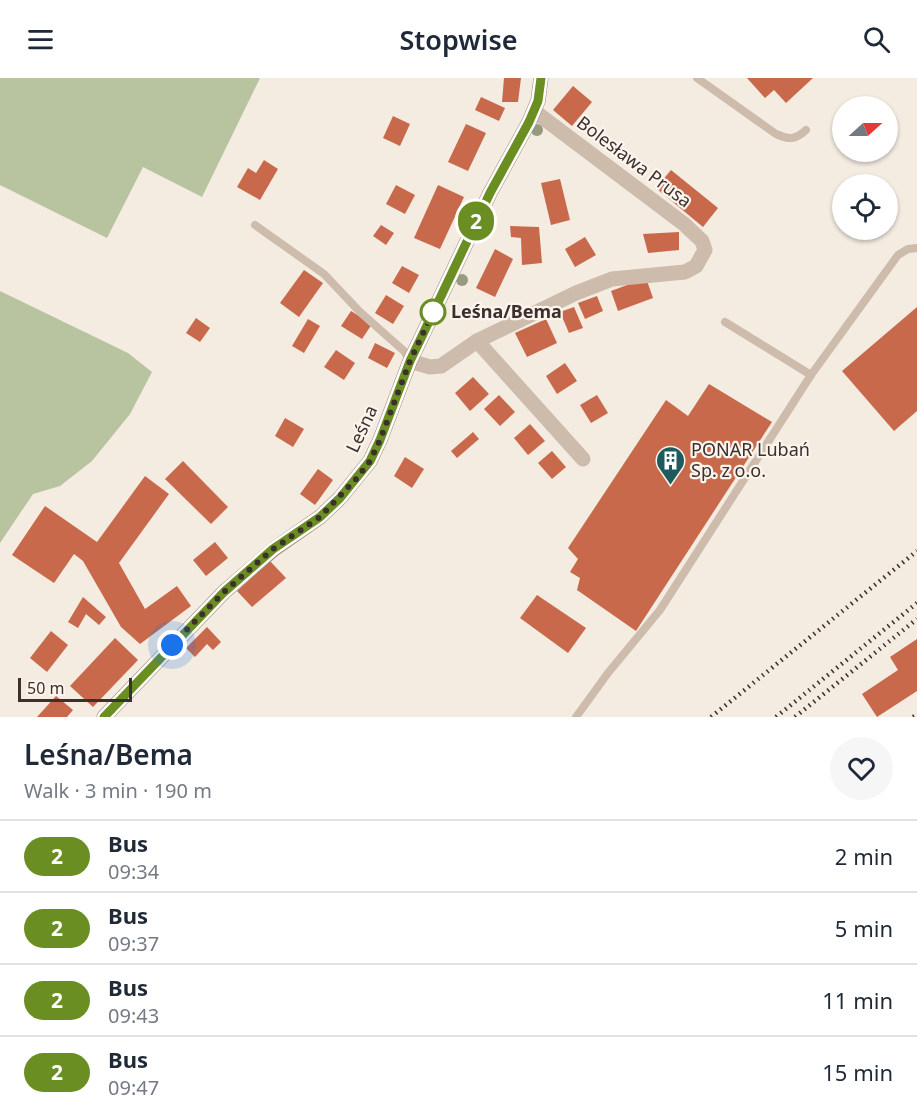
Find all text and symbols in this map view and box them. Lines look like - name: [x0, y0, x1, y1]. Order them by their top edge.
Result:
- text: Stopwise: [400, 21, 518, 58]
- icon: menu: [24, 23, 57, 56]
- icon: search: [860, 23, 893, 56]
- north arrow: [832, 96, 898, 162]
- map controls: [832, 96, 898, 240]
- street label: Bolesława Prusa: [572, 110, 697, 212]
- button: locate: [832, 174, 898, 240]
- line badge: 2: [456, 202, 496, 240]
- text: 2: [470, 207, 482, 235]
- marker: Leśna/Bema: [420, 299, 446, 325]
- place label: Leśna/Bema: [451, 299, 562, 323]
- street label: Leśna: [340, 401, 382, 456]
- place label: PONAR Lubań Sp. z o.o.: [691, 437, 810, 482]
- building icon: PONAR Lubań Sp. z o.o.: [654, 444, 686, 486]
- your location: [157, 630, 187, 660]
- scale bar: [18, 675, 132, 702]
- text: 50 m: [27, 677, 64, 699]
- text: Leśna/Bema: [24, 735, 193, 773]
- button: heart: [830, 737, 893, 800]
- text: Walk · 3 min · 190 m: [24, 777, 212, 804]
- text: Bus: [108, 828, 148, 858]
- text: 2 min: [835, 841, 893, 871]
- text: 2: [51, 842, 63, 870]
- text: 09:34: [108, 858, 159, 885]
- text: Bus: [108, 900, 148, 930]
- text: 5 min: [835, 913, 893, 943]
- text: 2: [51, 914, 63, 942]
- text: 09:37: [108, 930, 159, 957]
- text: Bus: [108, 972, 148, 1002]
- text: 11 min: [822, 985, 893, 1015]
- text: 2: [51, 986, 63, 1014]
- text: 09:43: [108, 1002, 159, 1029]
- text: Bus: [108, 1044, 148, 1074]
- text: 15 min: [822, 1057, 893, 1087]
- text: 2: [51, 1058, 63, 1086]
- text: 09:47: [108, 1074, 159, 1101]

